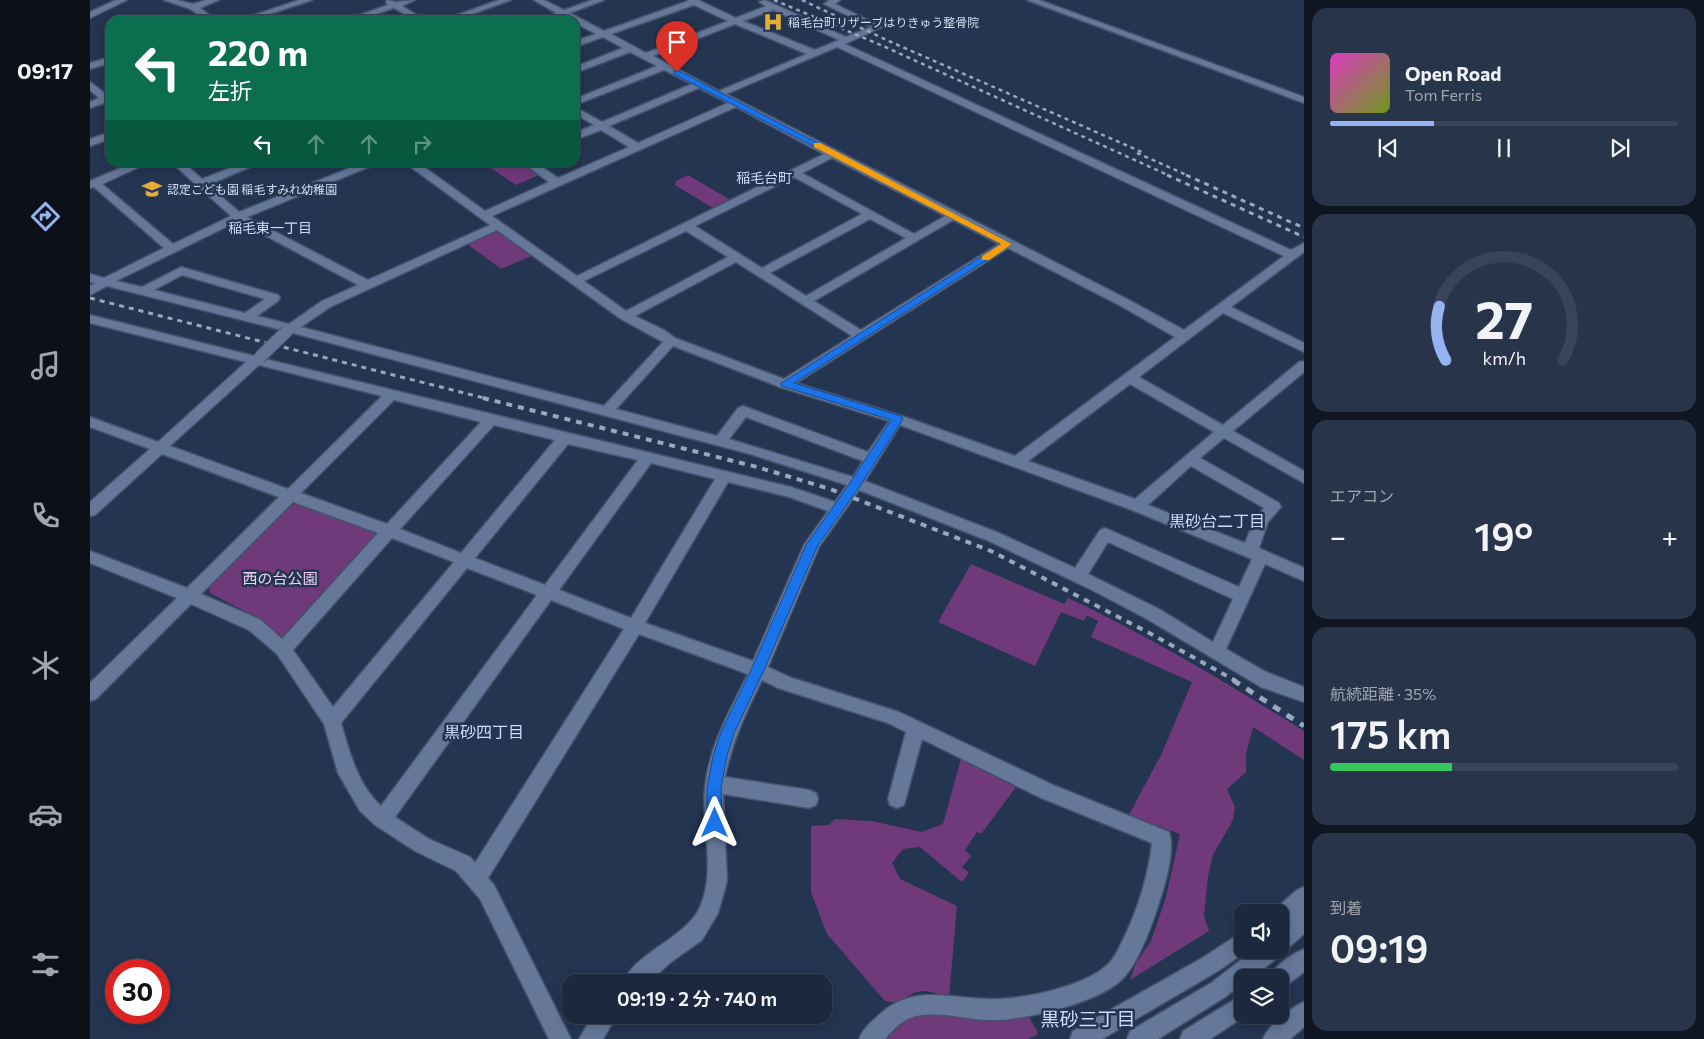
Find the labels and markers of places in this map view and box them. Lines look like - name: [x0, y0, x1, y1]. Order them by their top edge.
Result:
- hospital icon: 稲毛台町リザーブはりきゅう整骨院: [762, 11, 784, 33]
- place label: 稲毛台町リザーブはりきゅう整骨院: [788, 15, 979, 29]
- pin: [656, 21, 698, 72]
- school or university icon: 認定こども園 稲毛すみれ幼稚園: [141, 178, 163, 200]
- place label: 認定こども園 稲毛すみれ幼稚園: [167, 182, 337, 196]

